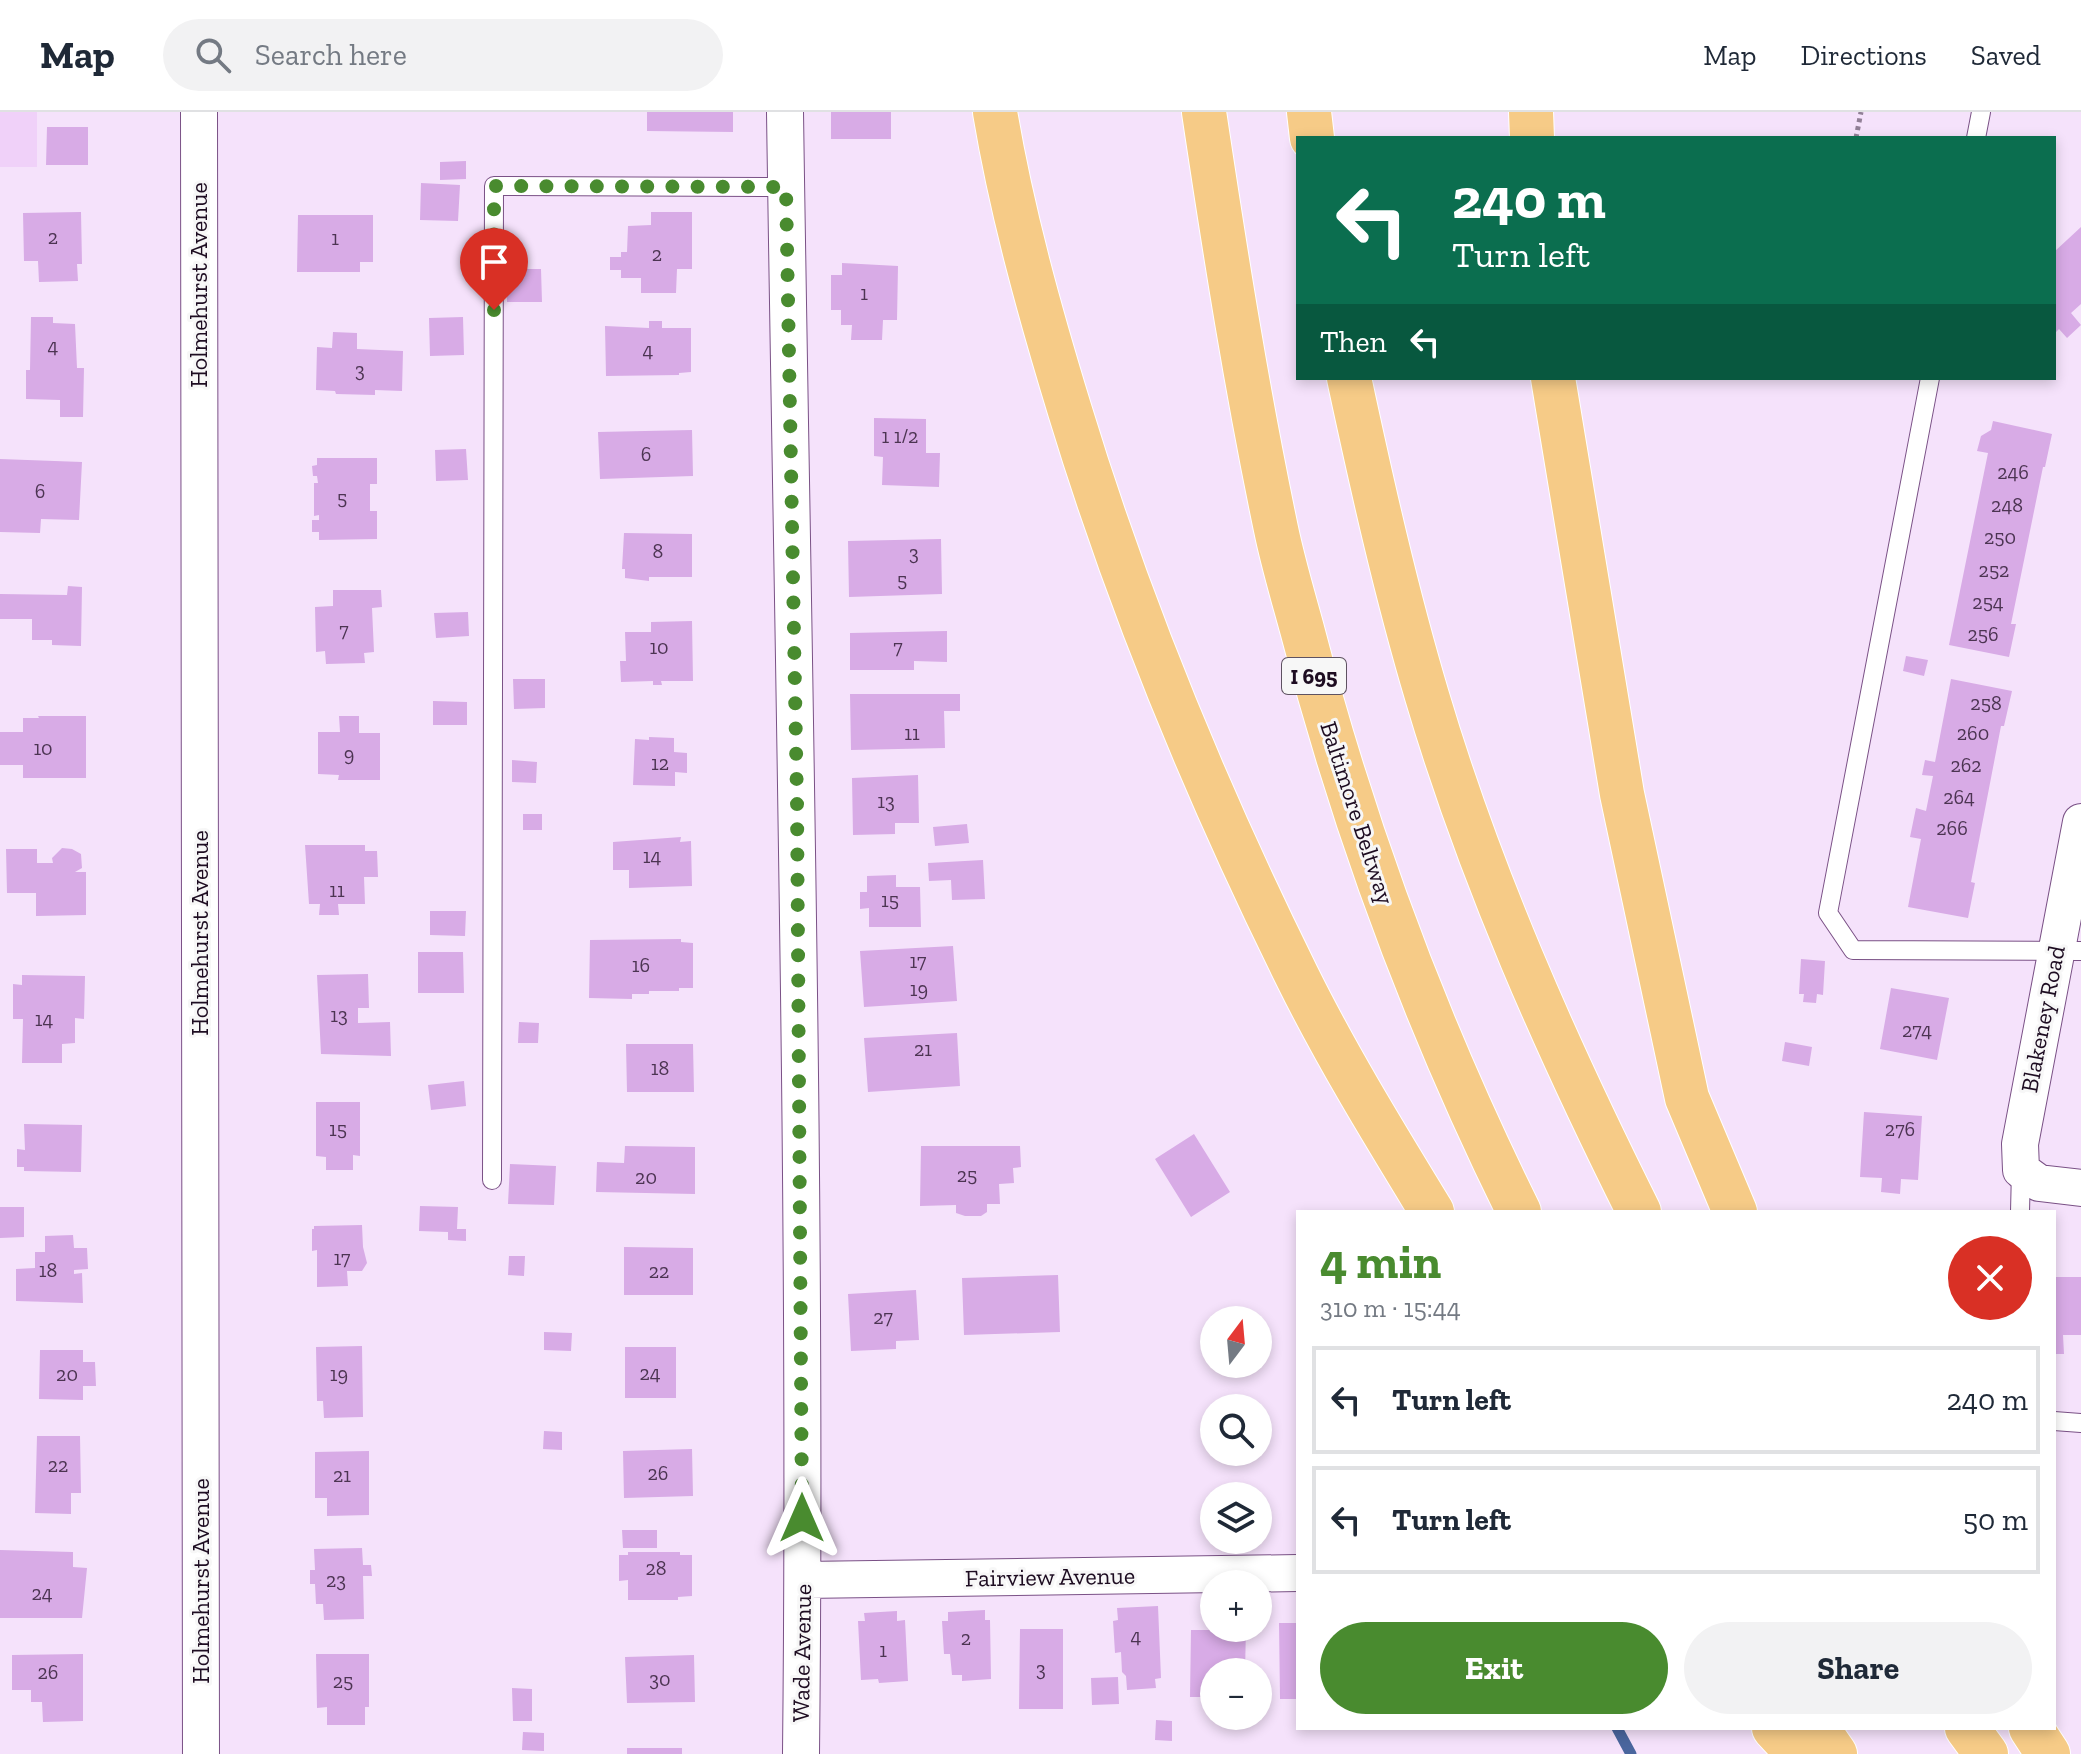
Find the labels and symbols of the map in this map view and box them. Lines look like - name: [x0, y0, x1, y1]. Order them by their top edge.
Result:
- street label: Holmehurst Avenue: [184, 182, 213, 388]
- house number: 2: [48, 225, 58, 249]
- house number: 1: [331, 226, 339, 250]
- pin: [460, 228, 528, 310]
- house number: 2: [652, 242, 662, 266]
- house number: 1: [860, 281, 868, 305]
- house number: 4: [48, 334, 59, 358]
- house number: 4: [643, 338, 654, 362]
- house number: 3: [355, 358, 365, 382]
- house number: 1 1/2: [882, 424, 918, 448]
- house number: 6: [641, 442, 651, 466]
- house number: 246: [1997, 460, 2029, 484]
- house number: 6: [35, 479, 45, 503]
- house number: 5: [337, 486, 347, 510]
- house number: 248: [1991, 493, 2023, 517]
- house number: 250: [1984, 525, 2016, 549]
- house number: 8: [653, 539, 663, 563]
- house number: 3: [909, 541, 919, 565]
- house number: 252: [1979, 558, 2009, 582]
- house number: 5: [897, 568, 907, 592]
- house number: 254: [1972, 590, 2004, 614]
- house number: 7: [339, 618, 349, 642]
- house number: 256: [1967, 622, 1999, 646]
- house number: 10: [649, 635, 669, 659]
- house number: 7: [893, 635, 903, 659]
- road number: I 695: [1282, 658, 1346, 694]
- house number: 258: [1970, 691, 2002, 715]
- street label: Baltimore Beltway: [1314, 718, 1401, 909]
- house number: 11: [904, 721, 920, 745]
- house number: 260: [1957, 721, 1989, 745]
- house number: 10: [33, 736, 53, 760]
- house number: 9: [344, 742, 354, 766]
- house number: 12: [651, 751, 669, 775]
- house number: 262: [1950, 753, 1982, 777]
- house number: 264: [1943, 785, 1975, 809]
- house number: 13: [877, 789, 895, 813]
- house number: 266: [1936, 816, 1968, 840]
- street label: Holmehurst Avenue: [185, 830, 214, 1036]
- house number: 14: [643, 844, 661, 868]
- house number: 11: [329, 878, 345, 902]
- house number: 15: [881, 888, 899, 912]
- street label: Blakeney Road: [2014, 943, 2071, 1095]
- house number: 17: [910, 949, 927, 973]
- house number: 16: [632, 953, 650, 977]
- house number: 19: [910, 977, 928, 1001]
- house number: 13: [330, 1003, 348, 1027]
- house number: 14: [35, 1007, 53, 1031]
- house number: 274: [1902, 1018, 1932, 1042]
- house number: 21: [914, 1037, 932, 1061]
- house number: 18: [651, 1056, 669, 1080]
- house number: 15: [329, 1117, 347, 1141]
- house number: 276: [1885, 1117, 1915, 1141]
- house number: 25: [957, 1163, 977, 1187]
- house number: 20: [635, 1165, 657, 1189]
- house number: 17: [334, 1246, 351, 1270]
- house number: 18: [39, 1258, 57, 1282]
- house number: 22: [649, 1259, 669, 1283]
- house number: 27: [873, 1305, 893, 1329]
- north arrow: [1200, 1306, 1272, 1378]
- house number: 24: [639, 1361, 661, 1385]
- house number: 20: [56, 1362, 78, 1386]
- house number: 19: [330, 1362, 348, 1386]
- house number: 22: [48, 1453, 68, 1477]
- house number: 26: [648, 1461, 668, 1485]
- house number: 21: [333, 1463, 351, 1487]
- position arrow: [760, 1476, 844, 1560]
- street label: Holmehurst Avenue: [186, 1478, 215, 1684]
- house number: 28: [645, 1556, 667, 1580]
- street label: Fairview Avenue: [965, 1561, 1135, 1592]
- house number: 23: [326, 1568, 346, 1592]
- house number: 24: [31, 1581, 53, 1605]
- street label: Wade Avenue: [786, 1584, 817, 1722]
- house number: 4: [1131, 1624, 1142, 1648]
- house number: 2: [961, 1626, 971, 1650]
- house number: 1: [879, 1638, 887, 1662]
- house number: 3: [1036, 1657, 1046, 1681]
- house number: 26: [38, 1660, 58, 1684]
- house number: 30: [649, 1667, 671, 1691]
- house number: 25: [333, 1669, 353, 1693]

